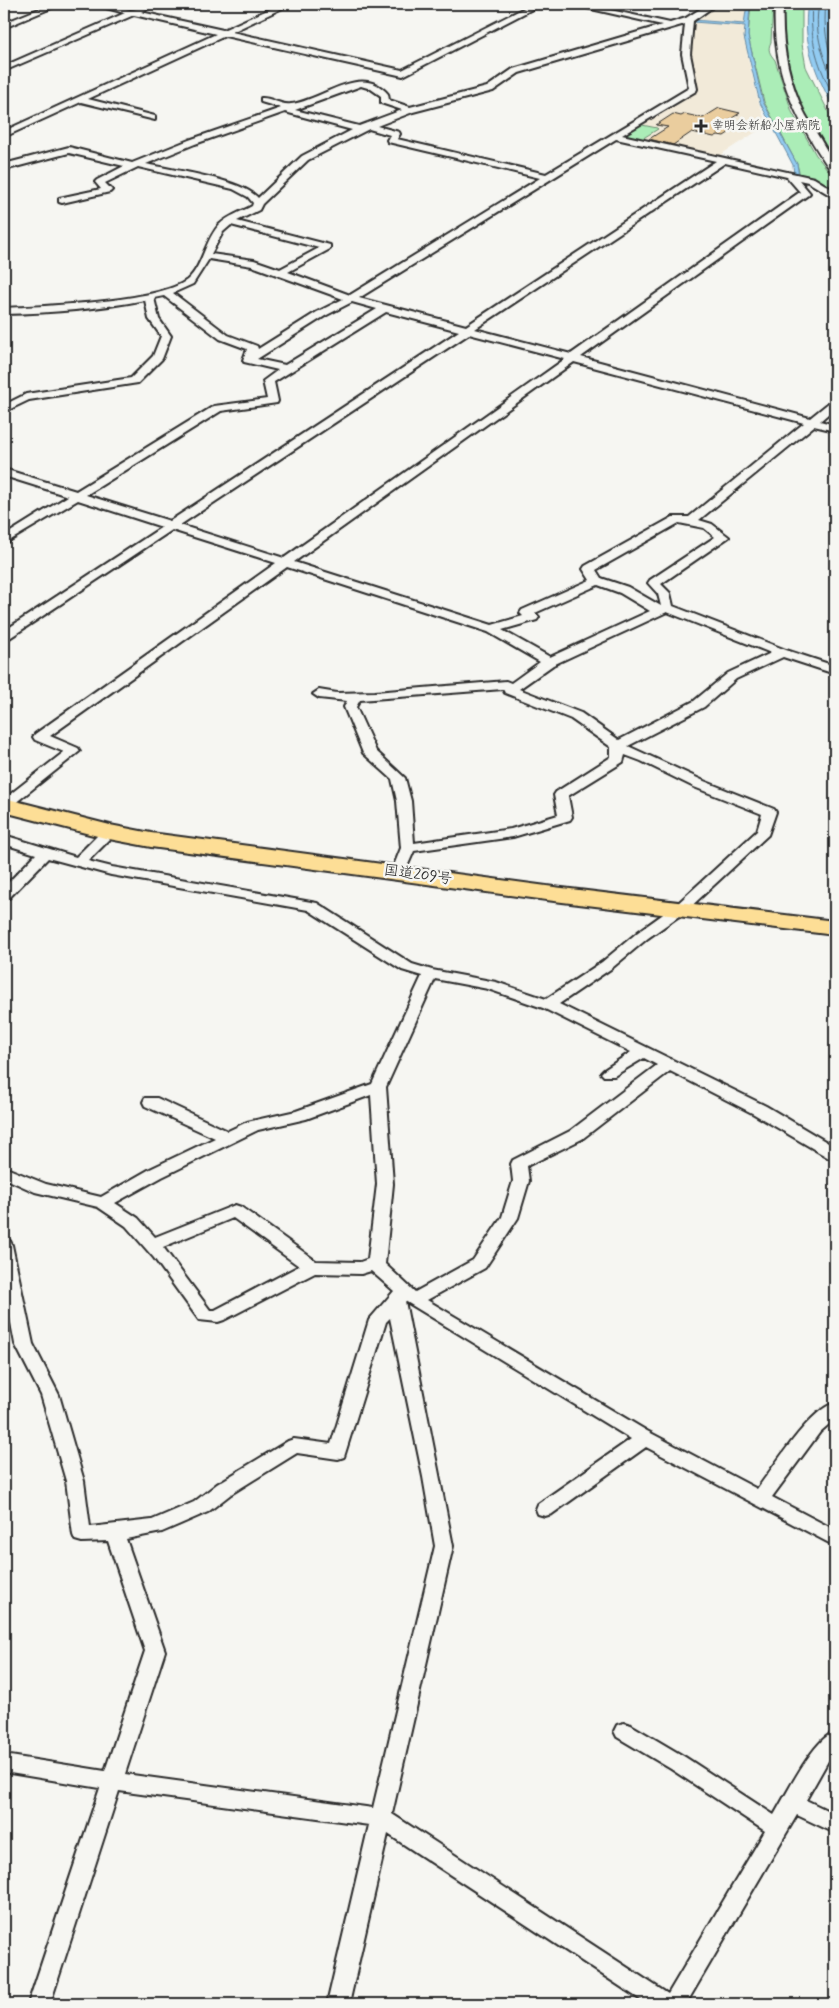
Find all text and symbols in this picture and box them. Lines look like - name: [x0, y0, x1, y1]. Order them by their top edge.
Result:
- place label: 幸明会新船小屋病院: [712, 118, 820, 134]
- marker: 幸明会新船小屋病院: [694, 119, 708, 133]
- street label: 国道209号: [383, 860, 453, 890]

